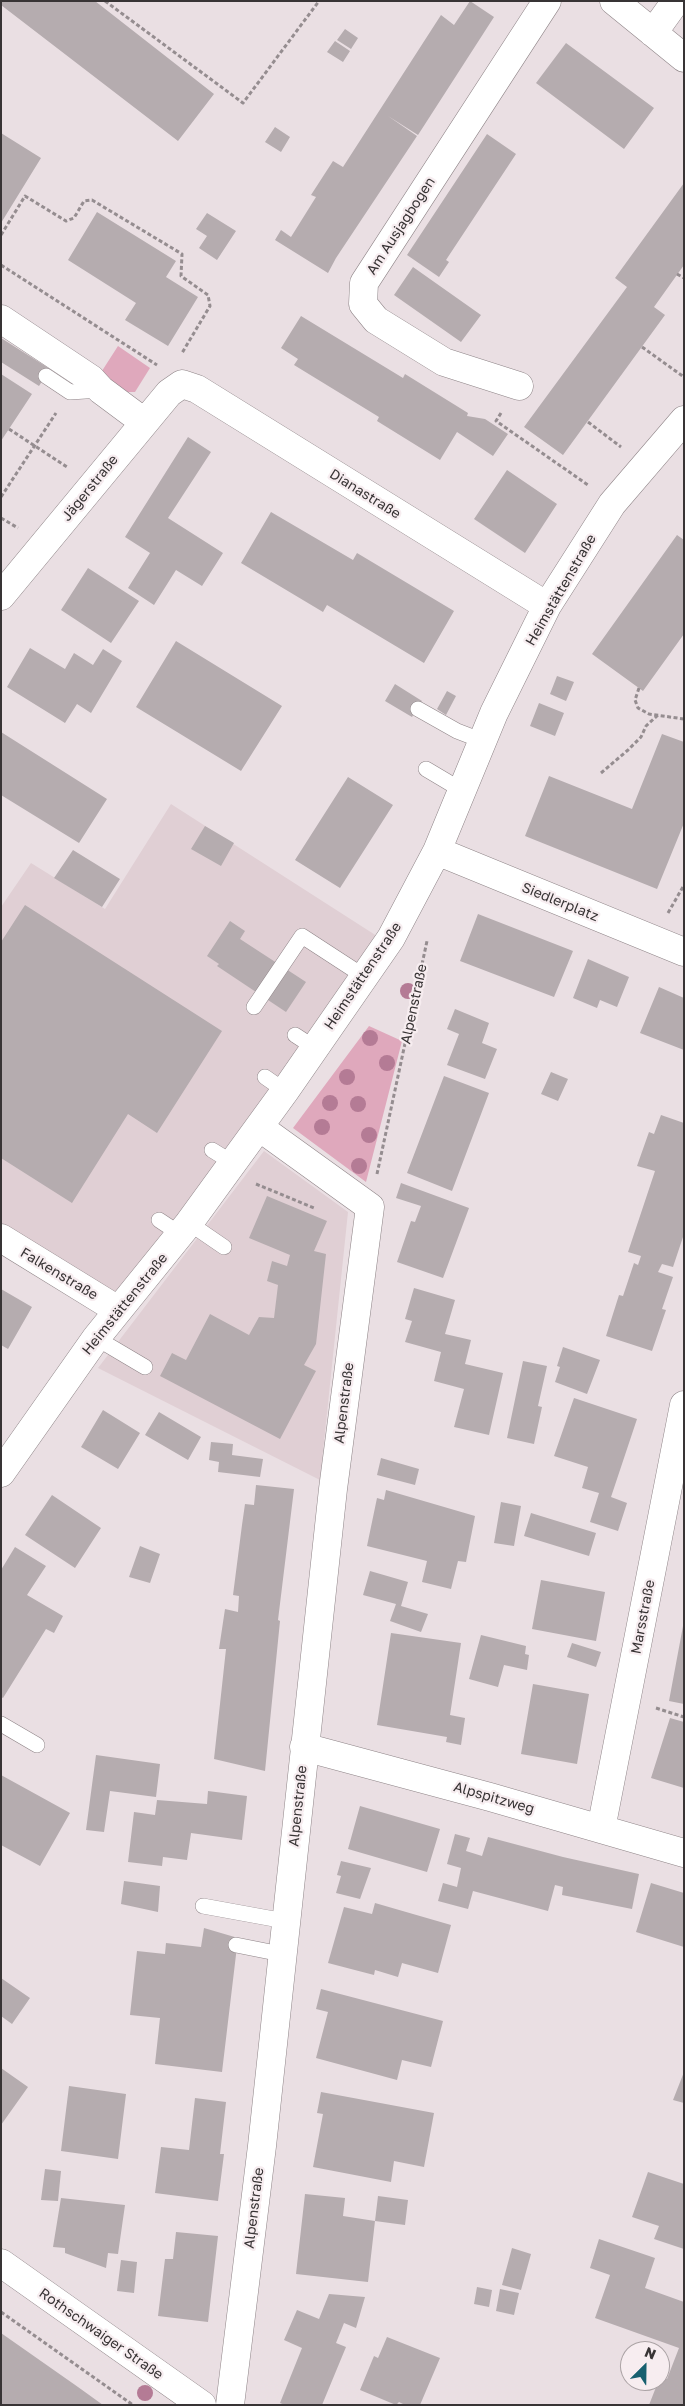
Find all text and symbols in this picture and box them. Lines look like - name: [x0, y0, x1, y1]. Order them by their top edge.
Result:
- street label: Am Ausjagbogen: [363, 174, 439, 278]
- street label: Jägerstraße: [58, 451, 122, 525]
- street label: Dianastraße: [326, 466, 404, 522]
- street label: Heimstättenstraße: [522, 531, 600, 649]
- street label: Siedlerplatz: [519, 879, 601, 925]
- street label: Heimstättenstraße: [321, 919, 405, 1033]
- street label: Alpenstraße: [397, 962, 431, 1046]
- street label: Falkenstraße: [17, 1244, 101, 1304]
- street label: Heimstättenstraße: [79, 1250, 171, 1358]
- street label: Alpenstraße: [331, 1362, 357, 1444]
- street label: Marsstraße: [628, 1578, 658, 1656]
- street label: Alpenstraße: [285, 1765, 311, 1847]
- street label: Alpspitzweg: [452, 1778, 536, 1818]
- street label: Alpenstraße: [241, 2167, 267, 2249]
- street label: Rothschwaiger Straße: [36, 2285, 166, 2383]
- north arrow: [620, 2341, 670, 2391]
- text: N: [642, 2343, 659, 2363]

